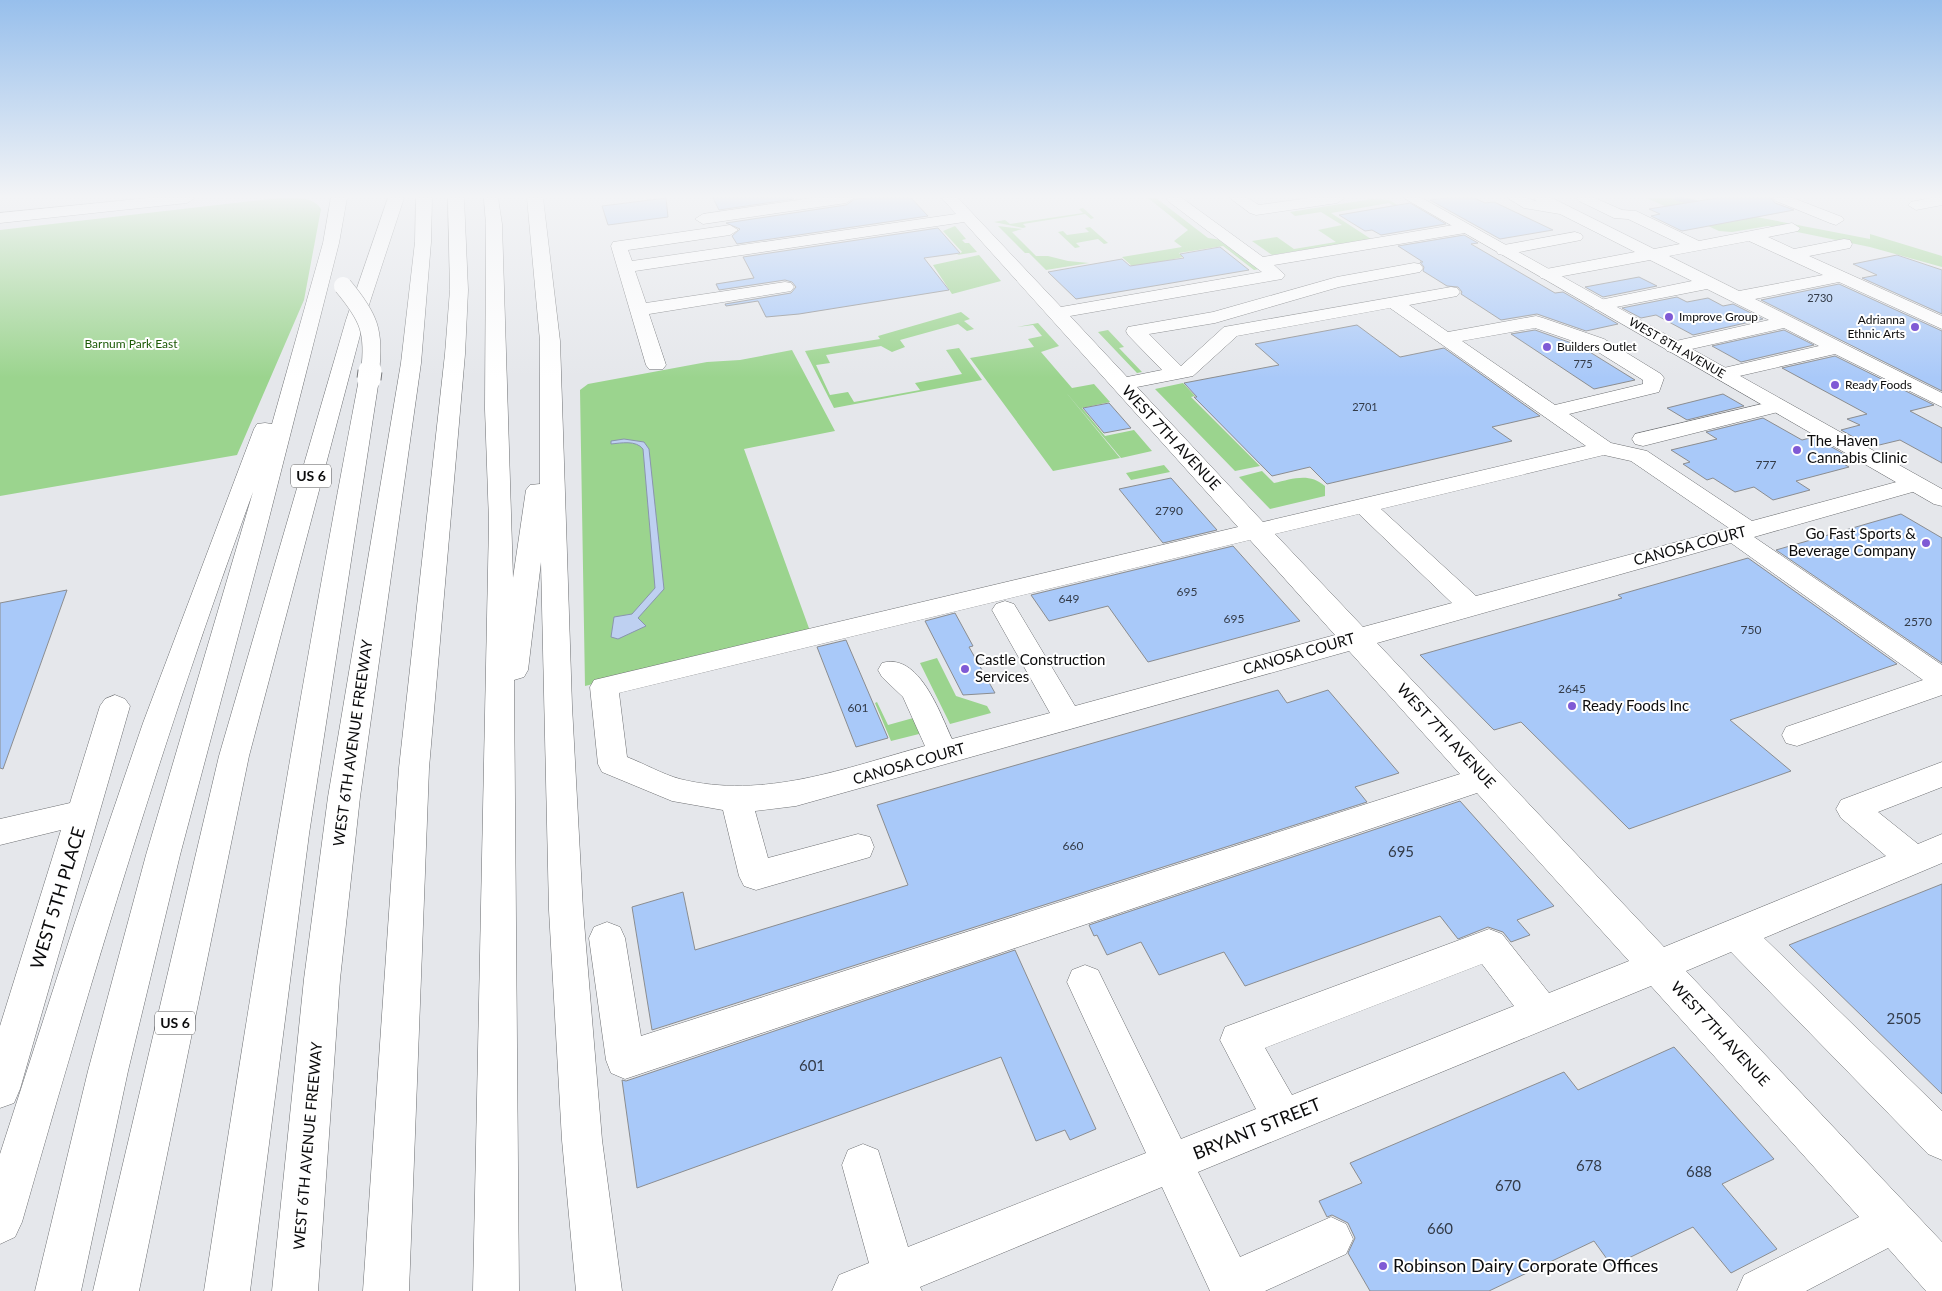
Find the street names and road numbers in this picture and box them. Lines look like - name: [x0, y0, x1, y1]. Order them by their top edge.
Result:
- street label: WEST 8TH AVENUE: [1626, 314, 1728, 381]
- street label: WEST 7TH AVENUE: [1119, 381, 1225, 493]
- road number: US 6: [291, 464, 331, 488]
- street label: CANOSA COURT: [1631, 521, 1748, 569]
- street label: CANOSA COURT: [1241, 628, 1357, 678]
- street label: WEST 6TH AVENUE FREEWAY: [329, 638, 376, 847]
- street label: WEST 7TH AVENUE: [1394, 679, 1500, 791]
- street label: CANOSA COURT: [851, 738, 967, 788]
- street label: WEST 5TH PLACE: [25, 824, 89, 971]
- street label: WEST 7TH AVENUE: [1668, 977, 1774, 1089]
- road number: US 6: [155, 1011, 195, 1034]
- street label: WEST 6TH AVENUE FREEWAY: [289, 1041, 325, 1251]
- street label: BRYANT STREET: [1189, 1092, 1324, 1164]

